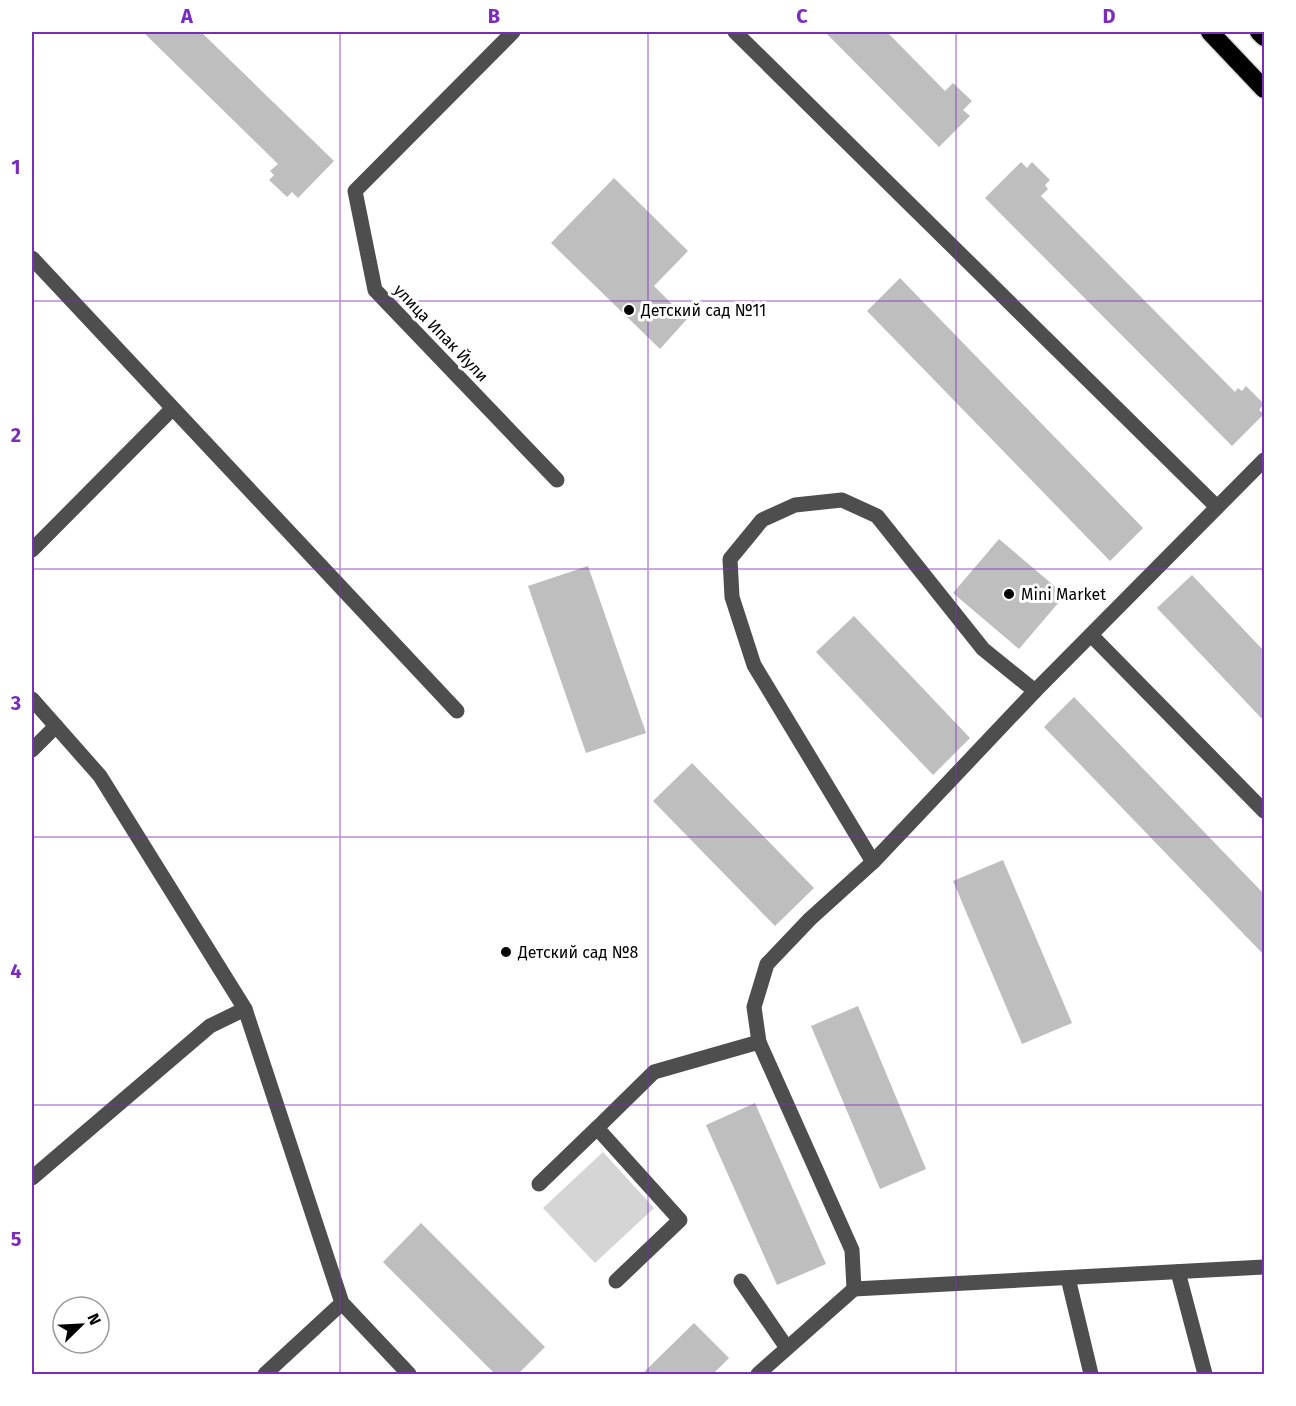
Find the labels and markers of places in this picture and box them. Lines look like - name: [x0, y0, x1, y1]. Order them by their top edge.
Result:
- place label: Детский сад №11: [640, 301, 766, 320]
- marker: Детский сад №11: [622, 303, 636, 317]
- place label: Mini Market: [1021, 585, 1106, 604]
- marker: Mini Market: [1002, 587, 1016, 601]
- place label: Детский сад №8: [517, 943, 639, 962]
- marker: Детский сад №8: [499, 945, 513, 959]

